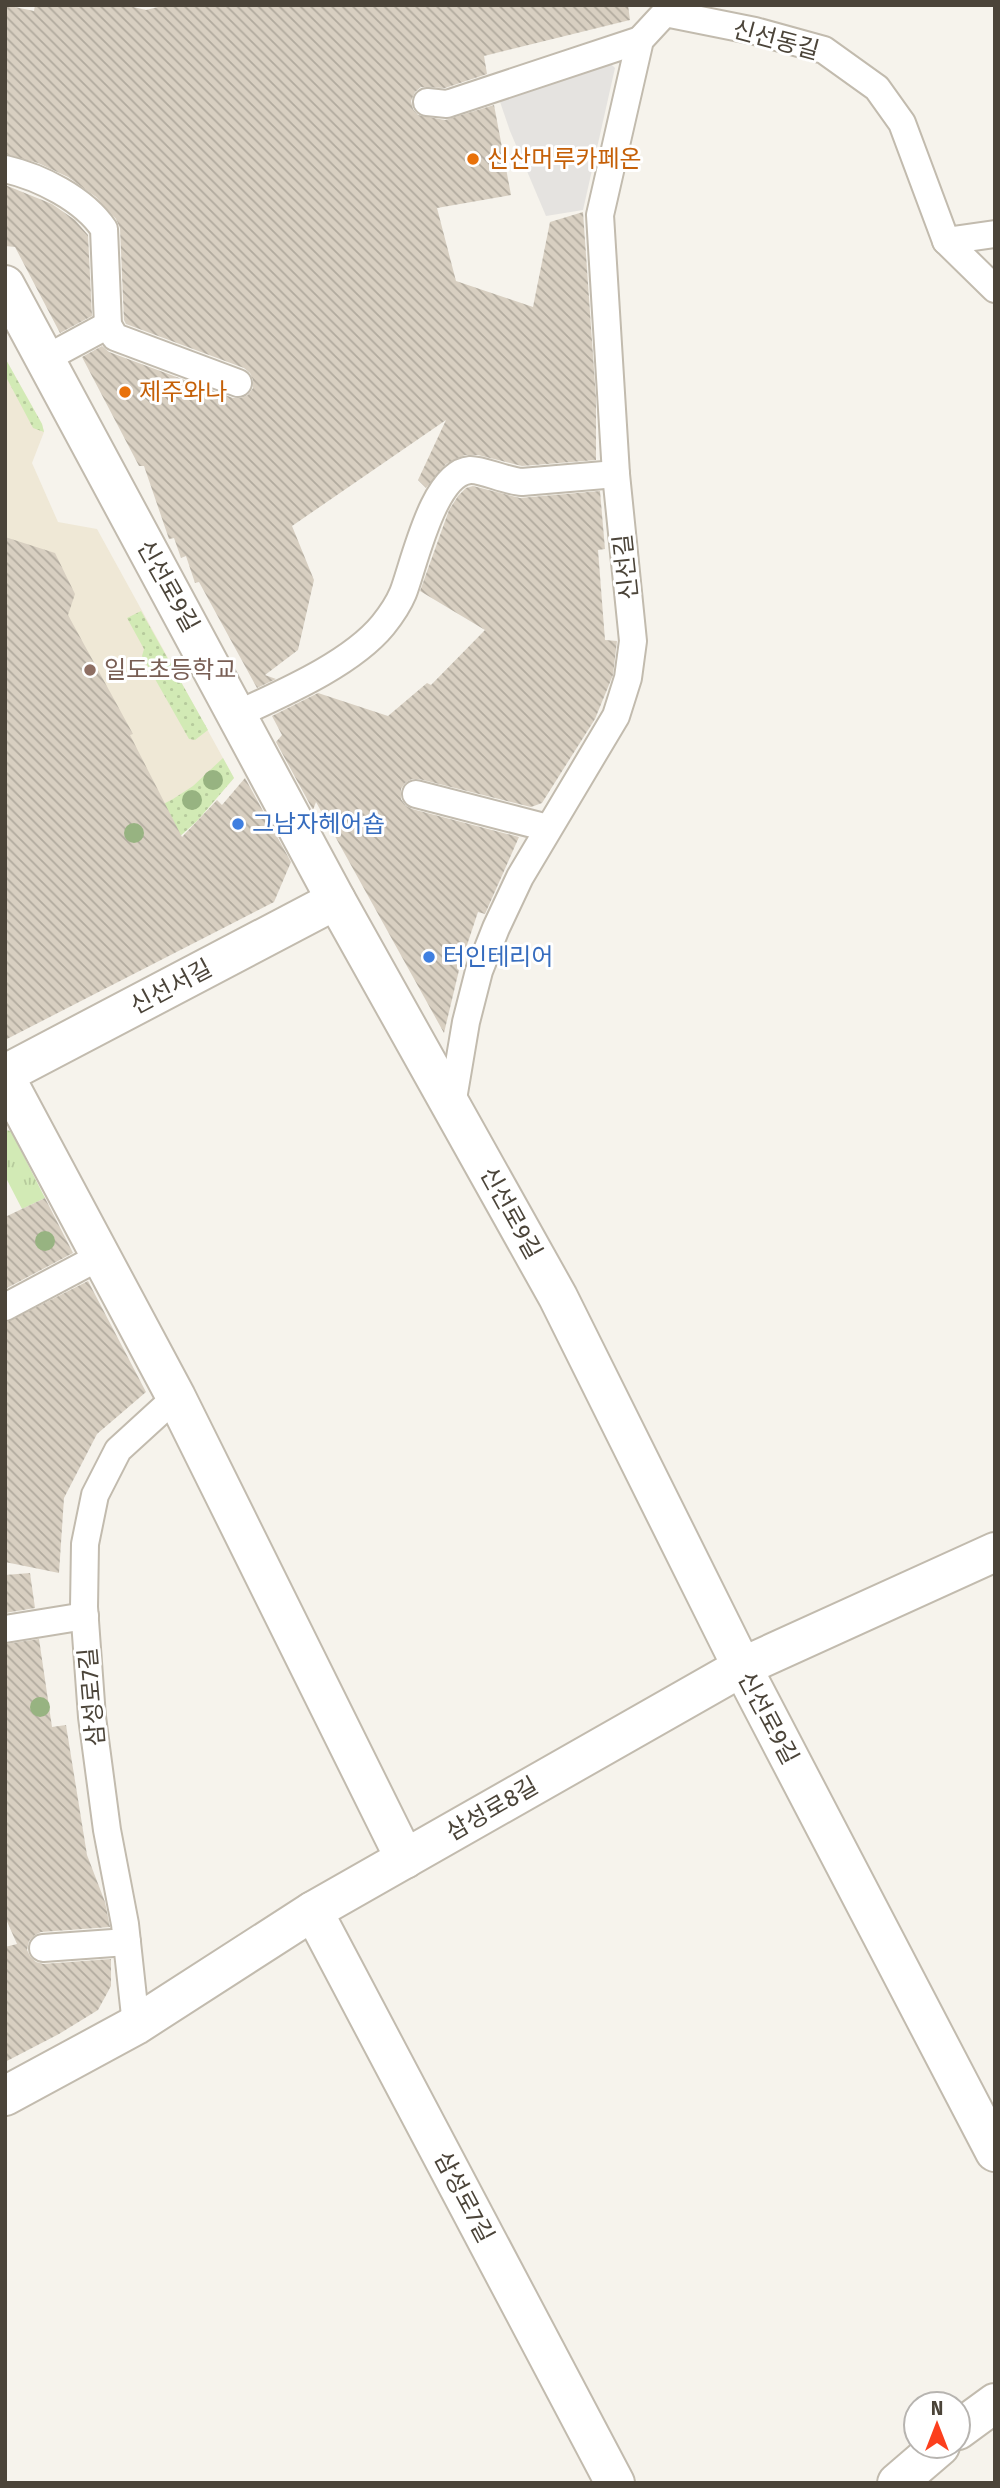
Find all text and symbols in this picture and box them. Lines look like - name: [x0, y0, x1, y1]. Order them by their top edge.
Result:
- street label: 신선동길: [730, 15, 822, 65]
- place label: 신산머루카페온: [487, 145, 642, 173]
- marker: 신산머루카페온: [465, 151, 481, 167]
- place label: 제주와나: [139, 378, 227, 406]
- marker: 제주와나: [117, 384, 133, 400]
- street label: 신선길: [609, 533, 643, 601]
- street label: 신선로9길: [131, 535, 205, 637]
- place label: 일도초등학교: [104, 656, 236, 684]
- marker: 일도초등학교: [82, 662, 98, 678]
- place label: 그남자헤어숍: [252, 810, 384, 838]
- marker: 그남자헤어숍: [230, 816, 246, 832]
- place label: 터인테리어: [443, 943, 553, 971]
- marker: 터인테리어: [421, 949, 437, 965]
- street label: 신선서길: [125, 954, 217, 1020]
- street label: 신선로9길: [474, 1162, 548, 1264]
- street label: 삼성로7길: [74, 1646, 110, 1748]
- street label: 신선로9길: [732, 1667, 804, 1769]
- street label: 삼성로8길: [441, 1771, 543, 1847]
- street label: 삼성로7길: [428, 2147, 500, 2247]
- north arrow: [902, 2390, 972, 2460]
- text: N: [931, 2397, 943, 2420]

